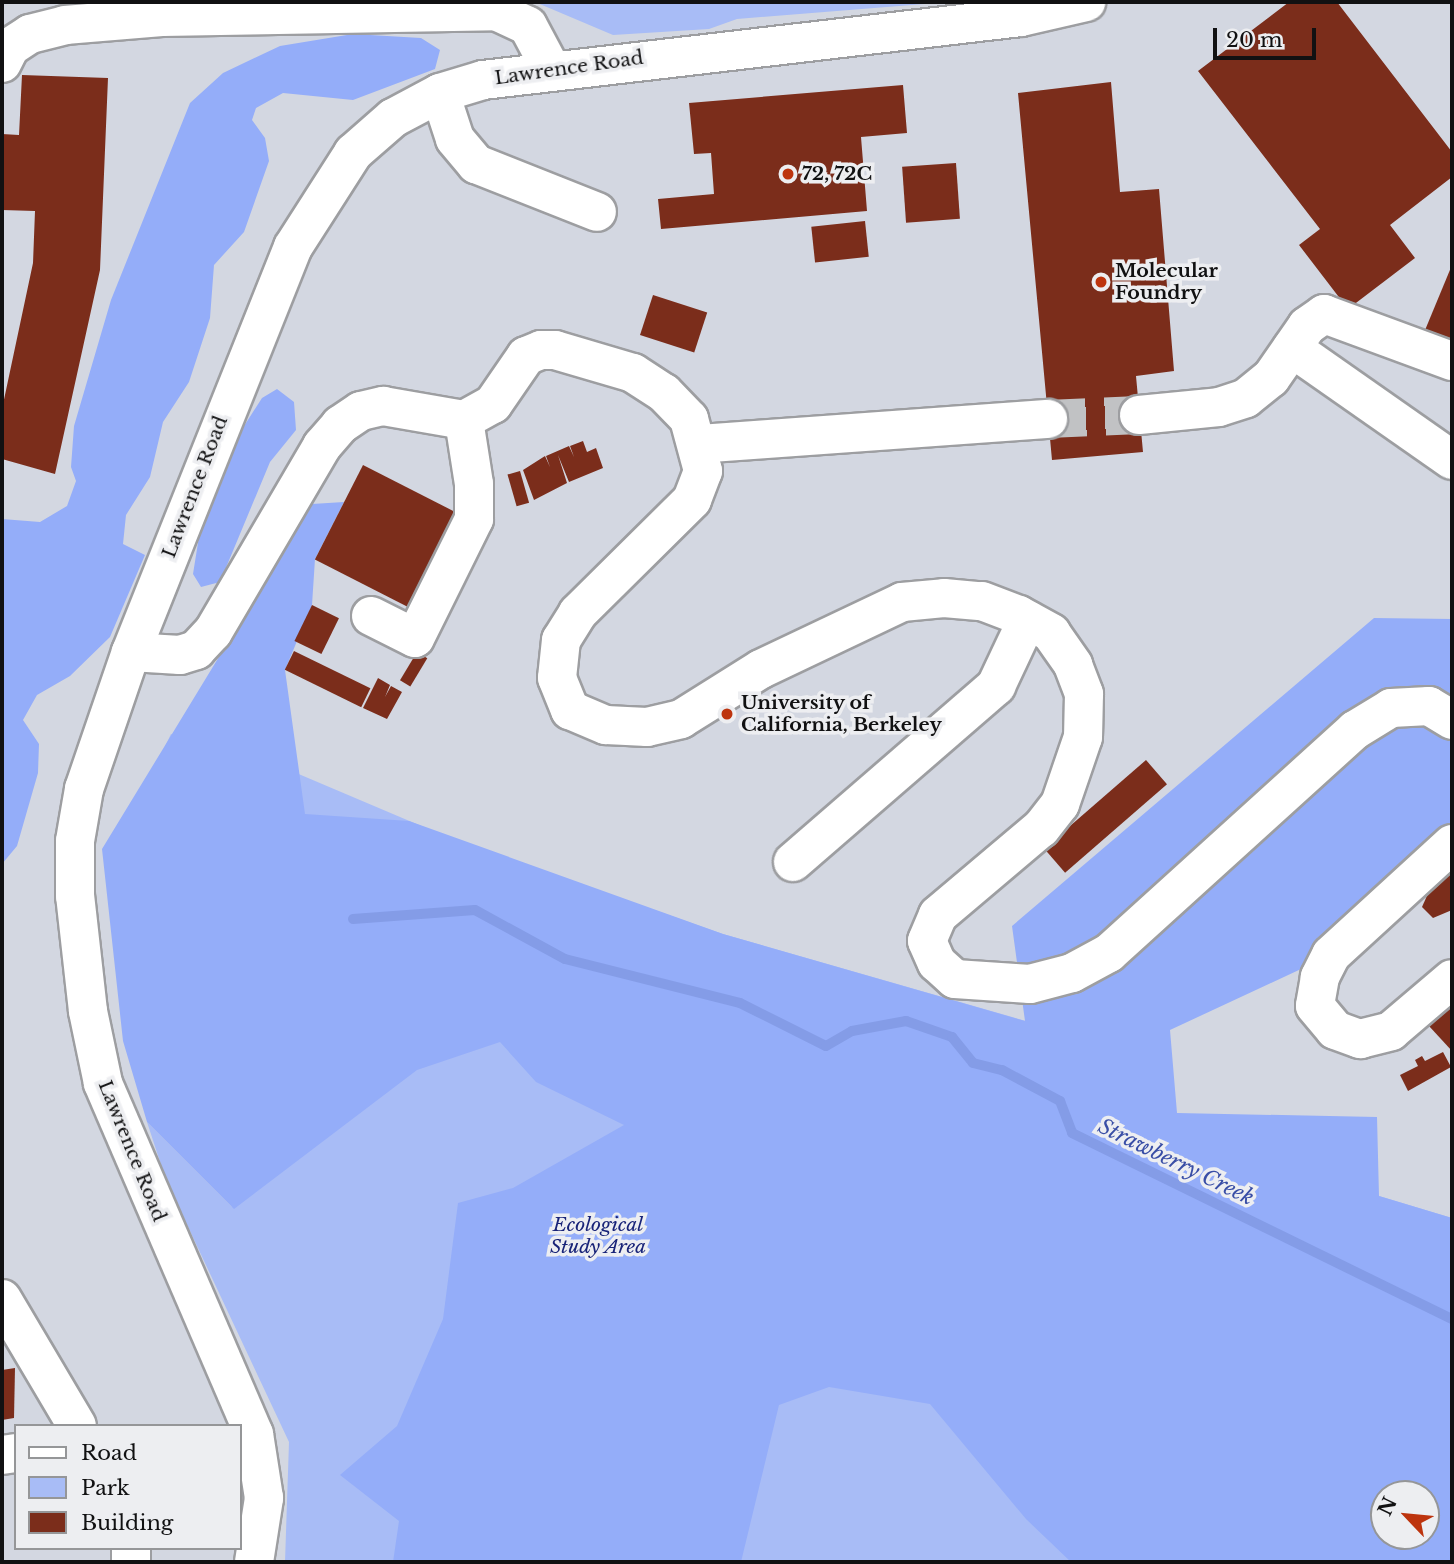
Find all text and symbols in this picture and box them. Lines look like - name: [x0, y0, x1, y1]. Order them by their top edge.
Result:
- scale bar: [1216, 14, 1319, 58]
- text: 20 m: [1226, 27, 1283, 53]
- street label: Lawrence Road: [493, 46, 645, 90]
- place label: 72, 72C: [802, 163, 872, 185]
- marker: 72, 72C: [780, 166, 796, 182]
- place label: Molecular Foundry: [1115, 260, 1218, 304]
- marker: Molecular Foundry: [1093, 274, 1109, 290]
- street label: Lawrence Road: [157, 413, 233, 561]
- place label: University of California, Berkeley: [741, 692, 942, 736]
- marker: University of California, Berkeley: [719, 706, 735, 722]
- street label: Lawrence Road: [93, 1077, 171, 1225]
- water label: Strawberry Creek: [1094, 1113, 1258, 1211]
- park label: Ecological Study Area: [550, 1214, 646, 1258]
- legend: [14, 1424, 242, 1550]
- text: Road: [81, 1440, 137, 1466]
- text: Park: [81, 1475, 130, 1501]
- north arrow: [1370, 1480, 1440, 1550]
- text: N: [1373, 1493, 1402, 1520]
- text: Building: [81, 1510, 173, 1536]

